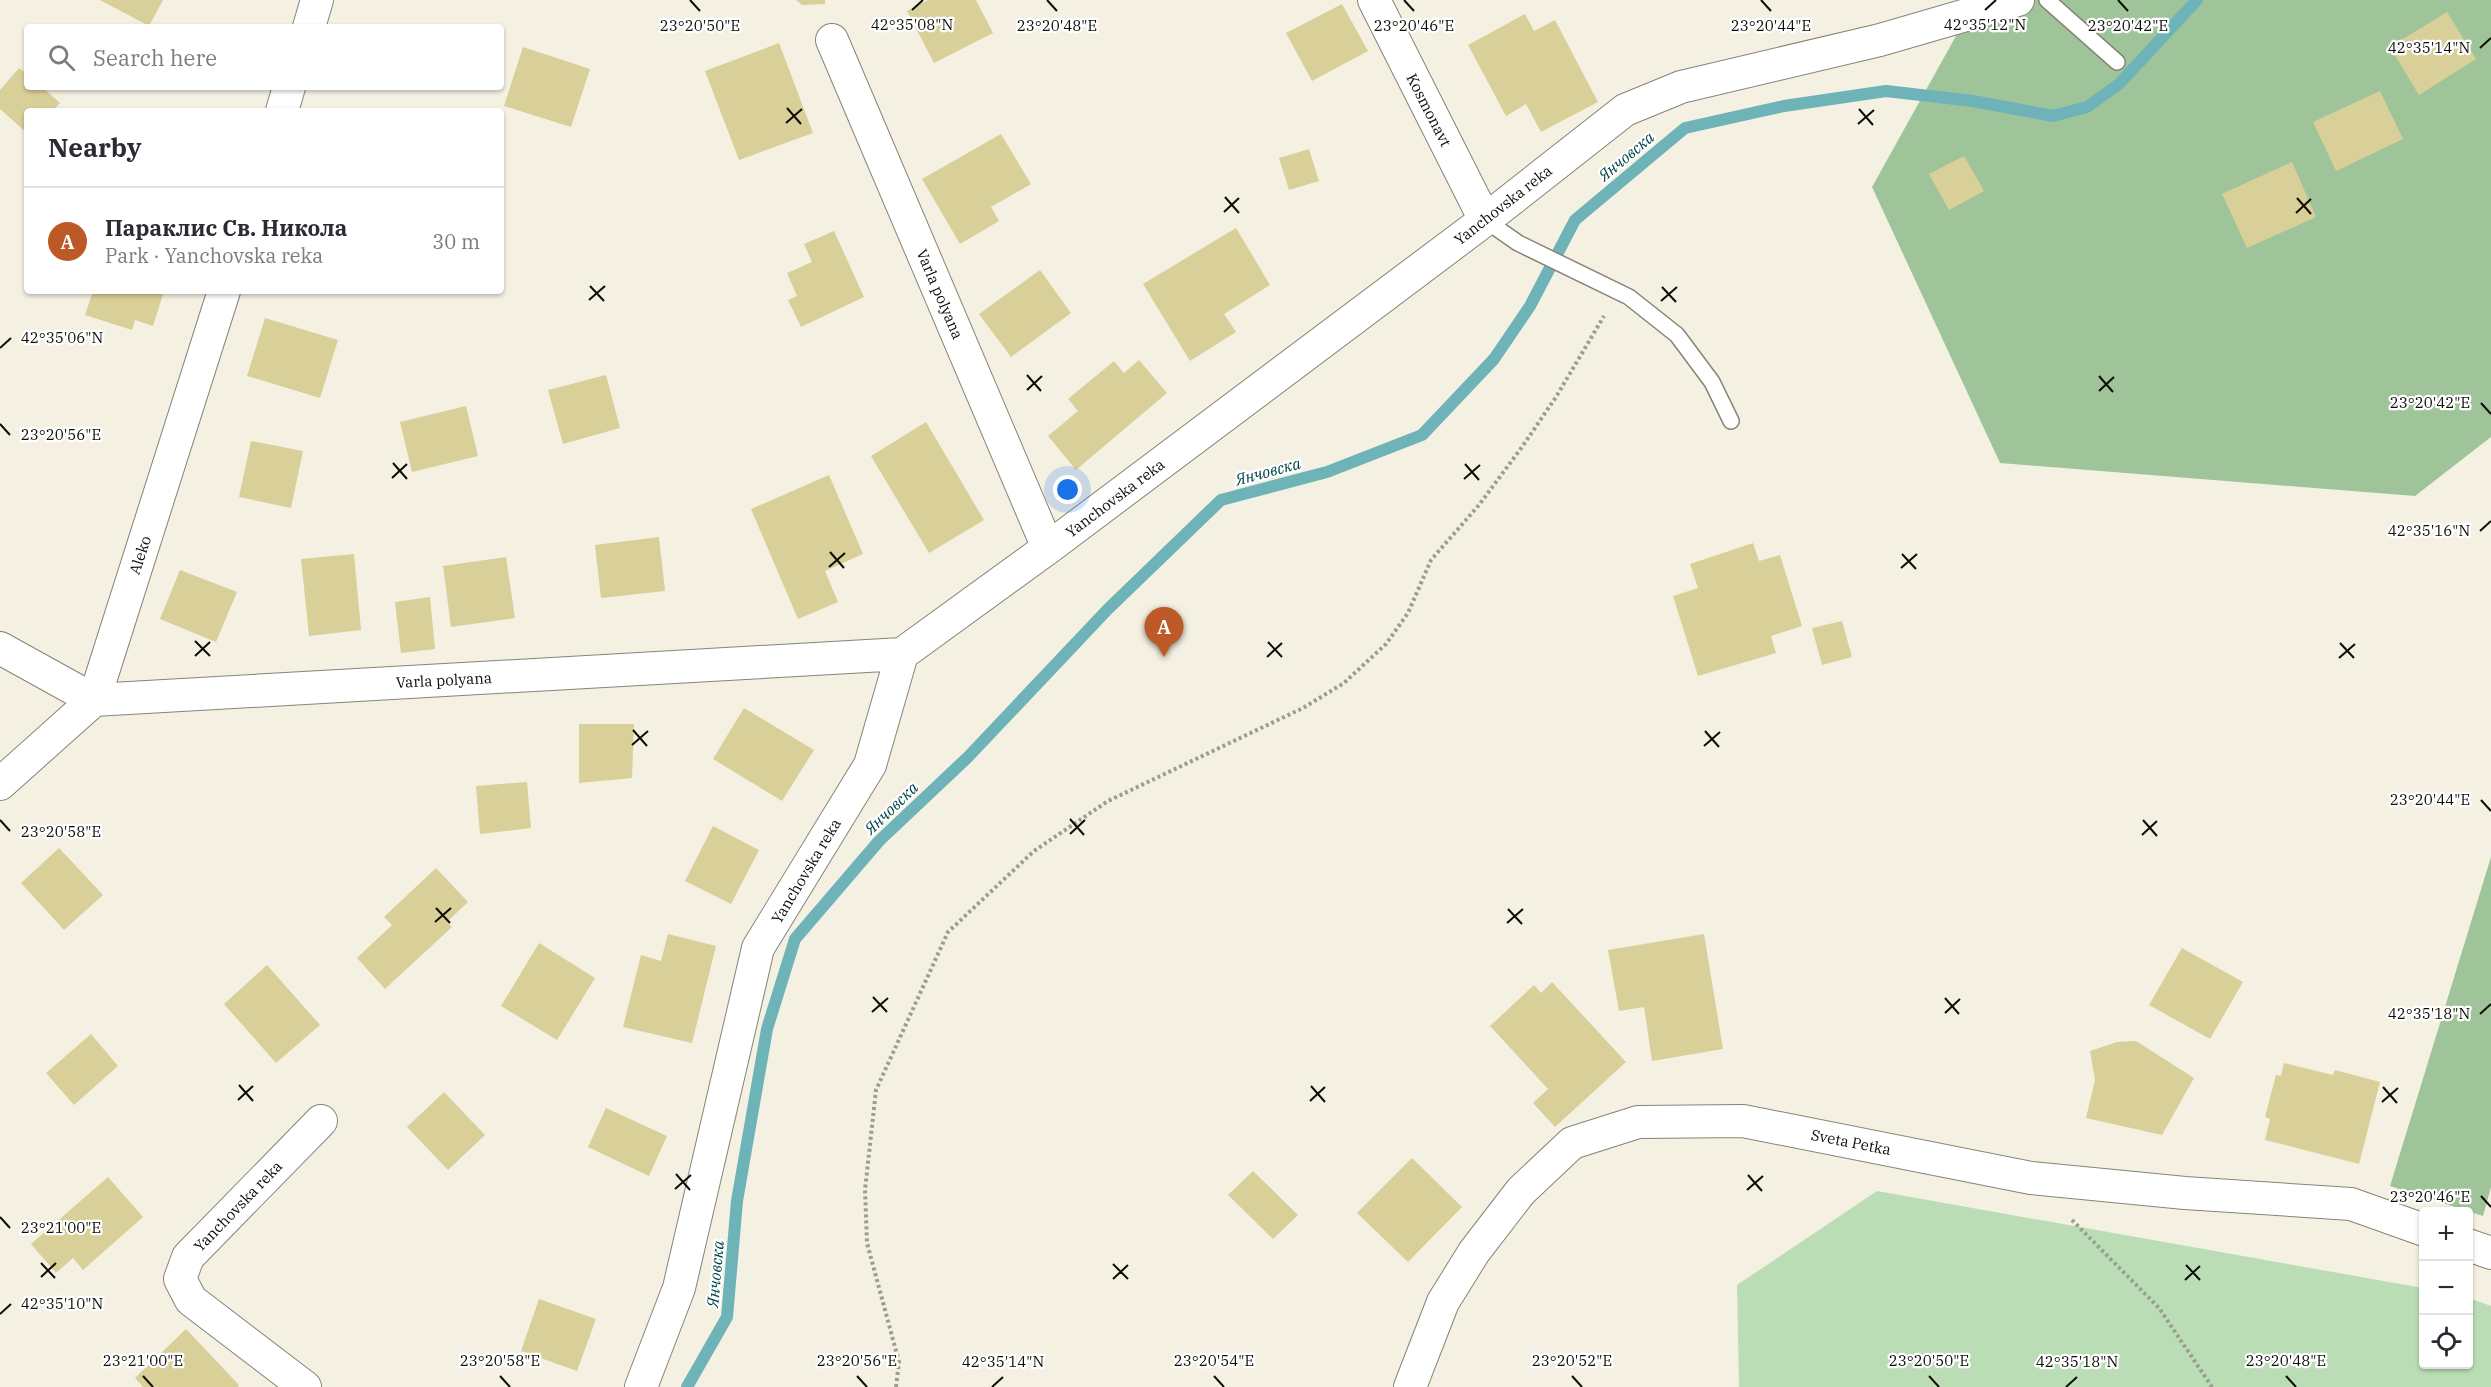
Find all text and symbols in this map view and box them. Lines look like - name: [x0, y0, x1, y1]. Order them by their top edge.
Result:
- text: 42°35'08"N: [871, 15, 953, 34]
- text: 42°35'12"N: [1944, 15, 2026, 34]
- text: 23°20'50"E: [660, 16, 740, 35]
- text: 23°20'48"E: [1017, 16, 1097, 35]
- text: 23°20'46"E: [1374, 16, 1454, 35]
- text: 23°20'44"E: [1731, 16, 1811, 35]
- text: 23°20'42"E: [2088, 16, 2168, 35]
- search box: [24, 24, 504, 90]
- text: 42°35'14"N: [2388, 38, 2470, 57]
- icon: search: [45, 41, 78, 74]
- text: Search here: [93, 43, 217, 72]
- street label: Kosmonavt: [1402, 70, 1456, 150]
- water label: Янчовска: [1593, 127, 1658, 186]
- text: Nearby: [48, 130, 142, 164]
- street label: Yanchovska reka: [1450, 161, 1556, 249]
- text: Параклис Св. Никола: [105, 213, 347, 242]
- text: A: [61, 228, 74, 255]
- text: 30 m: [432, 228, 480, 255]
- text: Park · Yanchovska reka: [105, 242, 323, 269]
- street label: Varla polyana: [912, 246, 968, 342]
- text: 42°35'06"N: [21, 328, 103, 347]
- text: 23°20'42"E: [2390, 393, 2470, 412]
- text: 23°20'56"E: [21, 425, 101, 444]
- water label: Янчовска: [1232, 453, 1303, 490]
- street label: Yanchovska reka: [1062, 455, 1168, 541]
- your location: [1053, 475, 1082, 504]
- text: 42°35'16"N: [2388, 521, 2470, 540]
- street label: Aleko: [125, 533, 155, 577]
- pin: A: [1144, 608, 1184, 657]
- street label: Varla polyana: [396, 668, 492, 692]
- water label: Янчовска: [859, 777, 922, 839]
- text: 23°20'44"E: [2390, 790, 2470, 809]
- street label: Yanchovska reka: [767, 815, 845, 927]
- text: 23°20'58"E: [21, 822, 101, 841]
- text: 42°35'18"N: [2388, 1004, 2470, 1023]
- street label: Sveta Petka: [1809, 1125, 1893, 1159]
- street label: Yanchovska reka: [190, 1157, 286, 1255]
- text: 23°20'46"E: [2390, 1187, 2470, 1206]
- map controls: [2419, 1207, 2473, 1369]
- button: +: [2419, 1207, 2473, 1261]
- text: 23°21'00"E: [21, 1218, 101, 1237]
- water label: Янчовска: [702, 1239, 728, 1309]
- button: −: [2419, 1261, 2473, 1315]
- text: 42°35'10"N: [21, 1294, 103, 1313]
- button: locate: [2419, 1315, 2473, 1369]
- text: 23°21'00"E: [103, 1351, 183, 1370]
- text: 23°20'58"E: [460, 1351, 540, 1370]
- text: 23°20'56"E: [817, 1351, 897, 1370]
- text: 23°20'54"E: [1174, 1351, 1254, 1370]
- text: 23°20'52"E: [1532, 1351, 1612, 1370]
- text: 23°20'50"E: [1889, 1351, 1969, 1370]
- text: 23°20'48"E: [2246, 1351, 2326, 1370]
- text: 42°35'14"N: [962, 1352, 1044, 1371]
- text: 42°35'18"N: [2036, 1352, 2118, 1371]

